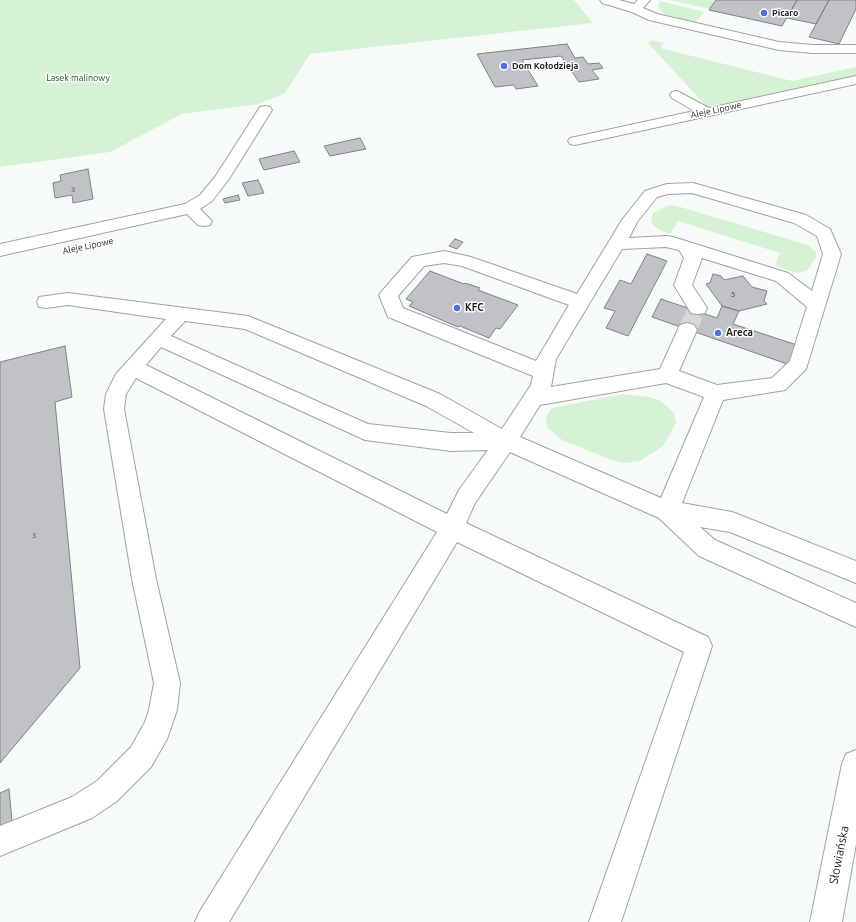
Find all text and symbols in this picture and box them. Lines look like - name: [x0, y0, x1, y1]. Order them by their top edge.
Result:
- marker: Picaro: [759, 8, 769, 18]
- place label: Picaro: [772, 8, 798, 18]
- marker: Dom Kołodzieja: [499, 61, 509, 71]
- place label: Dom Kołodzieja: [512, 61, 578, 71]
- park label: Lasek malinowy: [46, 73, 110, 83]
- street label: Aleje Lipowe: [690, 99, 742, 121]
- house number: 3: [71, 184, 75, 194]
- street label: Aleje Lipowe: [62, 235, 114, 257]
- house number: 5: [731, 289, 735, 299]
- place label: KFC: [465, 302, 484, 314]
- marker: KFC: [452, 303, 462, 313]
- place label: Areca: [726, 327, 753, 339]
- marker: Areca: [713, 328, 723, 338]
- house number: 3: [32, 530, 36, 540]
- street label: Słowiańska: [826, 825, 852, 885]

